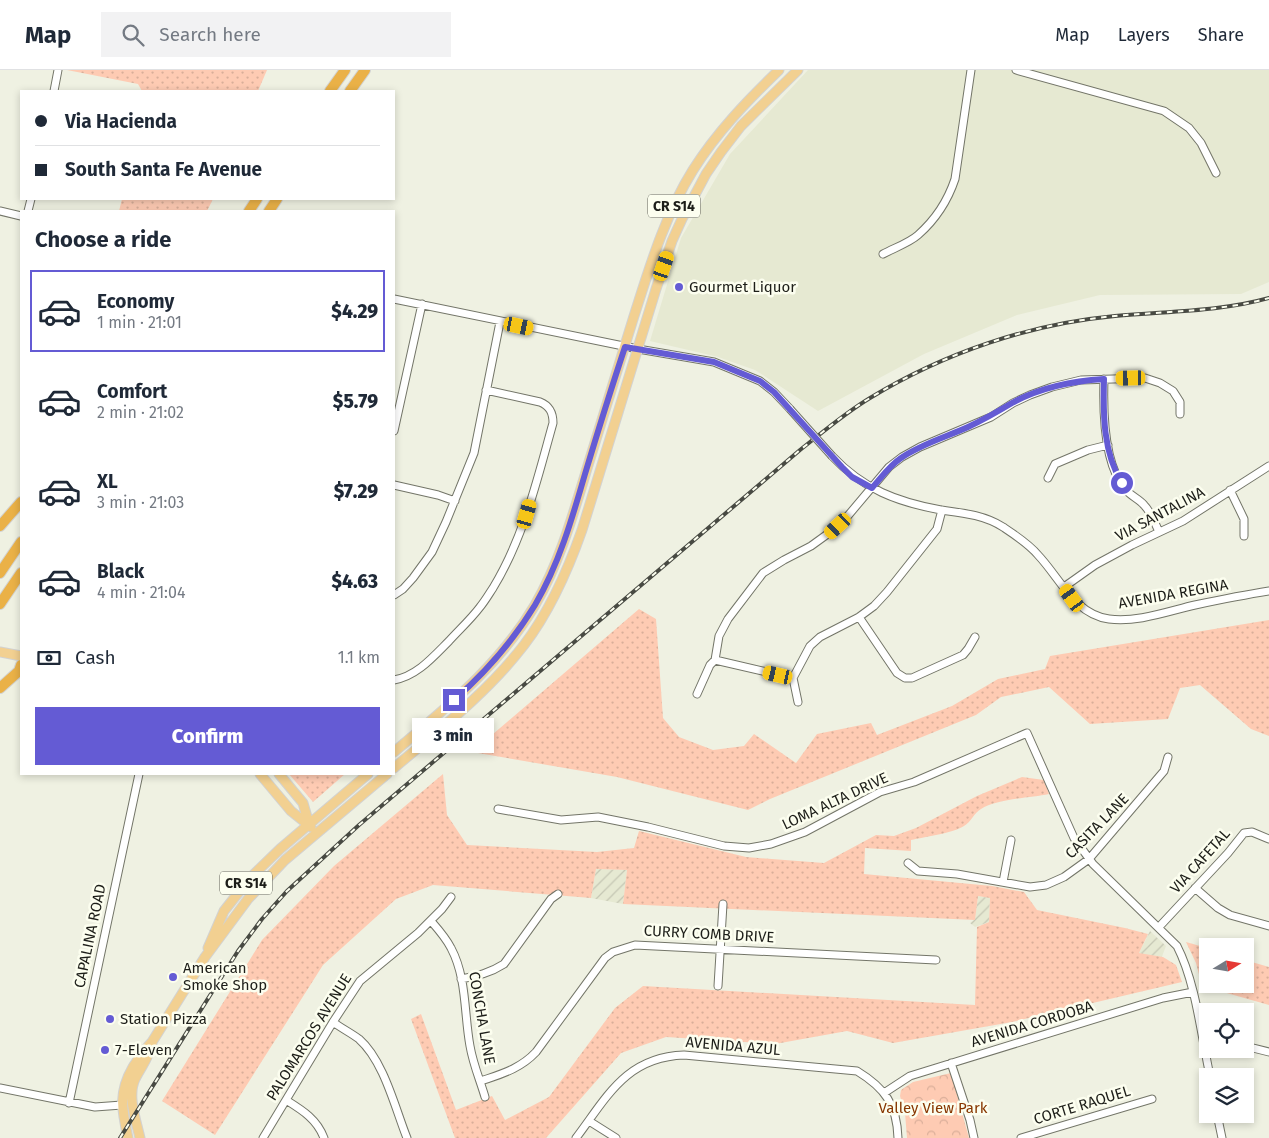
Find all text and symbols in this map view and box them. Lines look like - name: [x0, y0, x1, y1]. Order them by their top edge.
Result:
- search box: [101, 12, 451, 57]
- text: Map: [25, 21, 71, 49]
- icon: search: [119, 21, 147, 49]
- text: Search here: [159, 23, 261, 46]
- text: Map: [1055, 24, 1090, 46]
- text: Layers: [1118, 24, 1170, 46]
- text: Share: [1198, 24, 1244, 46]
- text: Via Hacienda: [65, 110, 177, 133]
- text: South Santa Fe Avenue: [65, 158, 262, 181]
- road number: CR S14: [648, 194, 700, 218]
- text: Choose a ride: [35, 226, 171, 253]
- car: [652, 249, 675, 283]
- place label: Gourmet Liquor: [689, 278, 796, 296]
- marker: Gourmet Liquor: [673, 281, 685, 293]
- icon: car: [37, 289, 82, 334]
- text: Economy: [97, 290, 174, 313]
- text: $4.29: [331, 300, 378, 323]
- text: 1 min · 21:01: [97, 313, 182, 332]
- car: [502, 316, 535, 336]
- car: [1115, 370, 1146, 386]
- icon: car: [37, 379, 82, 424]
- text: Comfort: [97, 380, 167, 403]
- text: $5.79: [333, 390, 378, 413]
- text: 2 min · 21:02: [97, 403, 184, 422]
- icon: car: [37, 469, 82, 514]
- text: XL: [97, 470, 118, 493]
- route start: [1111, 472, 1133, 494]
- text: $7.29: [334, 480, 378, 503]
- street label: VIA SANTALINA: [1112, 483, 1208, 545]
- text: 3 min · 21:03: [97, 493, 184, 512]
- car: [515, 498, 538, 530]
- car: [821, 510, 854, 542]
- icon: car: [37, 559, 82, 604]
- text: Black: [97, 560, 144, 583]
- text: $4.63: [331, 570, 378, 593]
- street label: AVENIDA REGINA: [1117, 575, 1230, 613]
- car: [1057, 581, 1086, 615]
- text: 4 min · 21:04: [97, 583, 185, 602]
- icon: cash: [35, 644, 63, 672]
- text: Cash: [75, 646, 116, 669]
- text: 1.1 km: [338, 648, 380, 667]
- car: [761, 664, 794, 686]
- route end: [443, 689, 465, 711]
- button: Confirm: [35, 707, 380, 765]
- callout: 3 min: [413, 718, 495, 752]
- text: 3 min: [433, 726, 473, 745]
- street label: LOMA ALTA DRIVE: [779, 768, 891, 834]
- street label: CASITA LANE: [1062, 790, 1132, 862]
- street label: VIA CAFETAL: [1166, 825, 1234, 897]
- road number: CR S14: [220, 871, 272, 894]
- street label: CAPALINA ROAD: [70, 883, 110, 989]
- street label: CURRY COMB DRIVE: [643, 922, 775, 946]
- north arrow: [1199, 938, 1254, 992]
- map controls: [1199, 938, 1254, 1123]
- place label: American Smoke Shop: [183, 959, 267, 994]
- street label: PALOMARCOS AVENUE: [263, 970, 355, 1104]
- street label: CONCHA LANE: [465, 970, 499, 1066]
- marker: American Smoke Shop: [167, 971, 179, 983]
- street label: AVENIDA CORDOBA: [969, 997, 1096, 1051]
- button: locate: [1199, 1003, 1254, 1058]
- place label: Station Pizza: [120, 1010, 207, 1028]
- marker: Station Pizza: [104, 1013, 116, 1025]
- street label: AVENIDA AZUL: [685, 1033, 782, 1059]
- place label: 7-Eleven: [115, 1041, 172, 1059]
- marker: 7-Eleven: [99, 1044, 111, 1056]
- button: layers: [1199, 1068, 1254, 1123]
- street label: CORTE RAQUEL: [1031, 1082, 1133, 1128]
- park label: Valley View Park: [879, 1099, 988, 1117]

